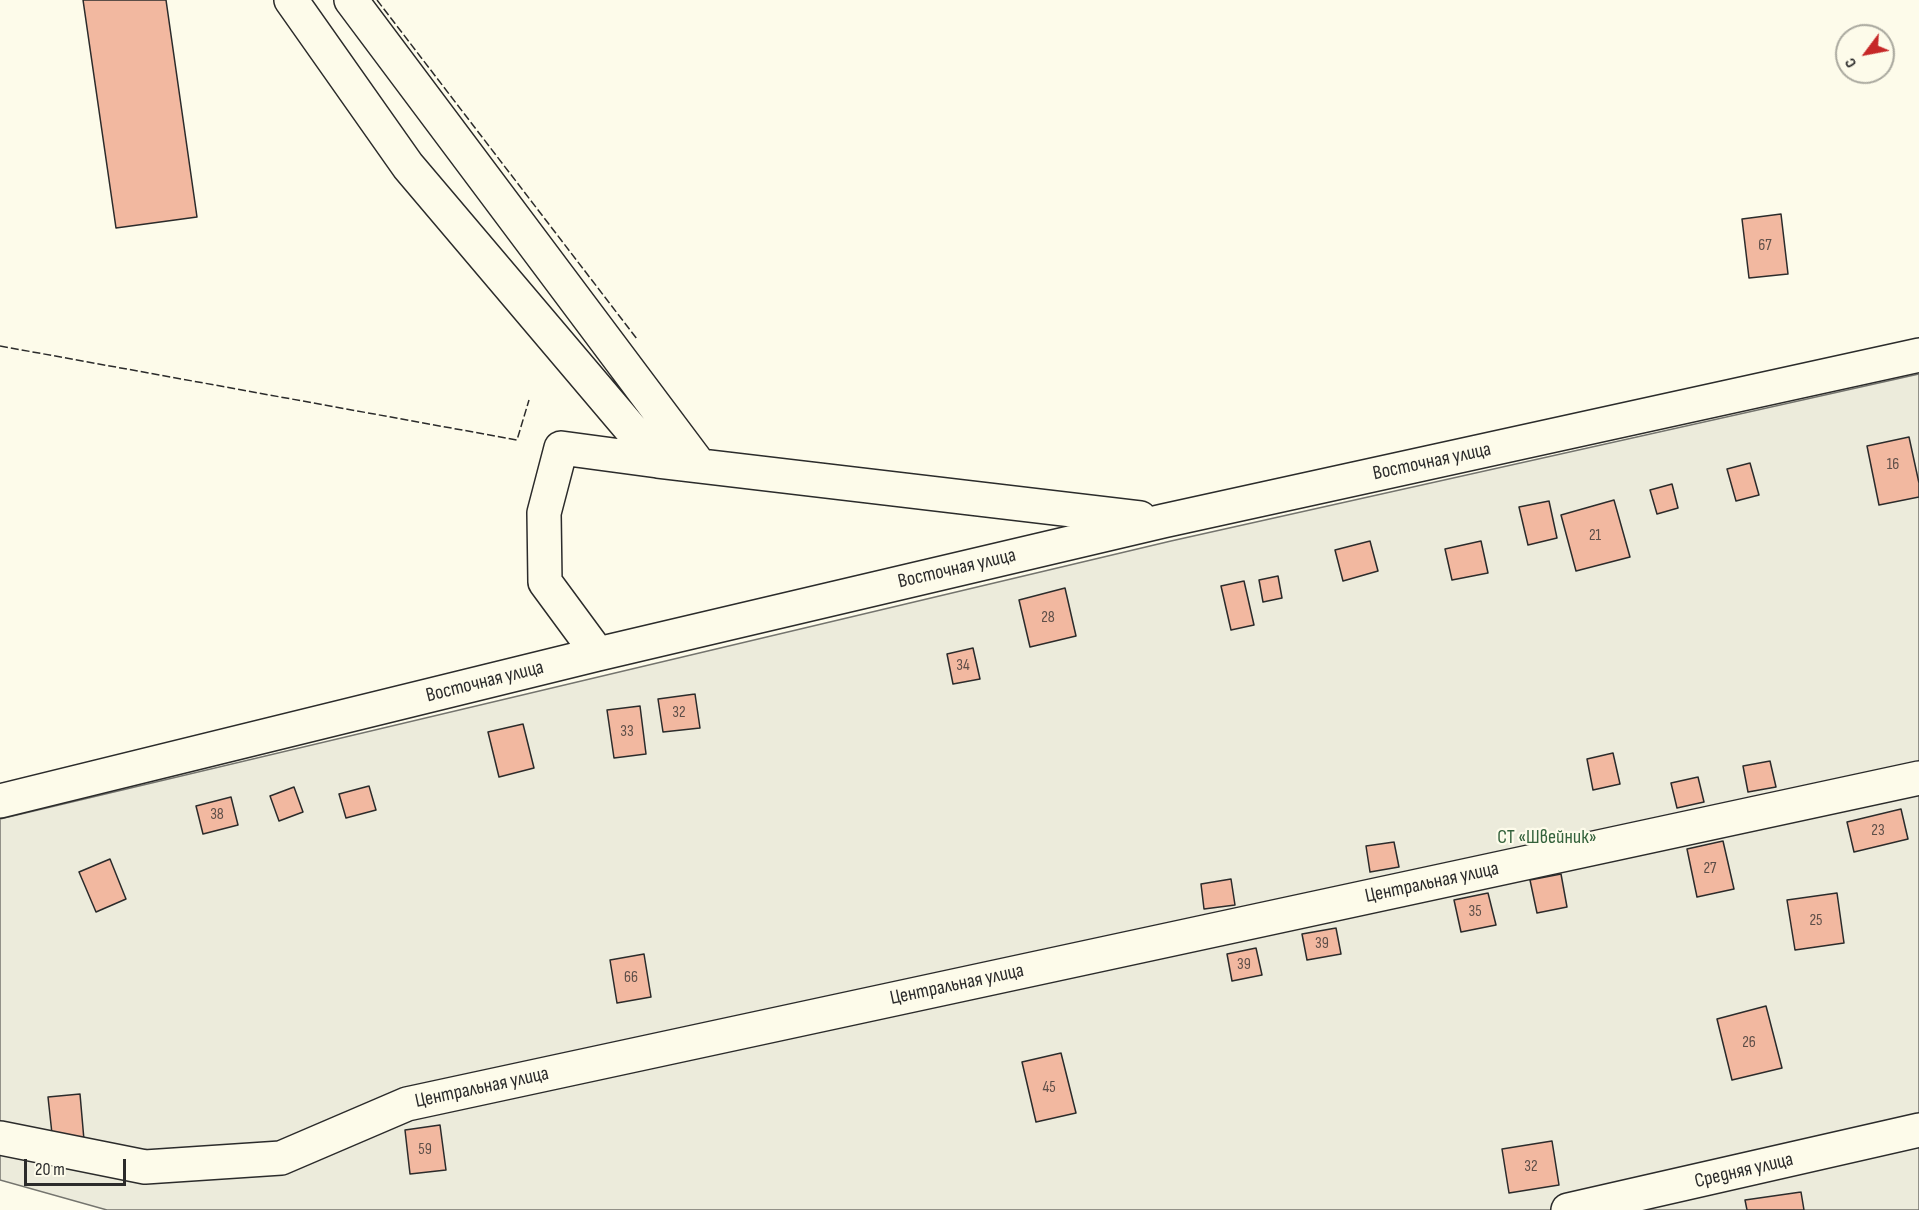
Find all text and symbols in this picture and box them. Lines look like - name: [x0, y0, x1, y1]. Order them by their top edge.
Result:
- north arrow: [1835, 24, 1895, 84]
- text: С: [1841, 54, 1861, 71]
- house number: 67: [1758, 236, 1772, 256]
- street label: Восточная улица: [1371, 438, 1493, 486]
- house number: 16: [1887, 455, 1899, 475]
- house number: 21: [1589, 526, 1601, 546]
- street label: Восточная улица: [896, 544, 1018, 594]
- house number: 28: [1041, 608, 1055, 628]
- street label: Восточная улица: [424, 656, 546, 708]
- house number: 34: [956, 656, 970, 676]
- house number: 32: [672, 703, 686, 723]
- house number: 33: [620, 722, 634, 742]
- house number: 38: [210, 805, 224, 825]
- house number: 23: [1871, 821, 1885, 841]
- park label: СТ «Швейник»: [1497, 826, 1597, 850]
- street label: Центральная улица: [1363, 857, 1501, 909]
- house number: 27: [1703, 859, 1717, 879]
- house number: 35: [1468, 902, 1482, 922]
- house number: 25: [1809, 911, 1823, 931]
- house number: 39: [1315, 934, 1329, 954]
- house number: 39: [1237, 955, 1251, 975]
- street label: Центральная улица: [888, 959, 1026, 1011]
- house number: 66: [624, 968, 638, 988]
- house number: 26: [1742, 1033, 1756, 1053]
- street label: Центральная улица: [413, 1062, 551, 1114]
- house number: 45: [1042, 1078, 1056, 1098]
- house number: 59: [418, 1140, 432, 1160]
- scale bar: [27, 1147, 129, 1185]
- street label: Средняя улица: [1692, 1148, 1796, 1194]
- house number: 32: [1524, 1157, 1538, 1177]
- text: 20 m: [35, 1159, 65, 1180]

